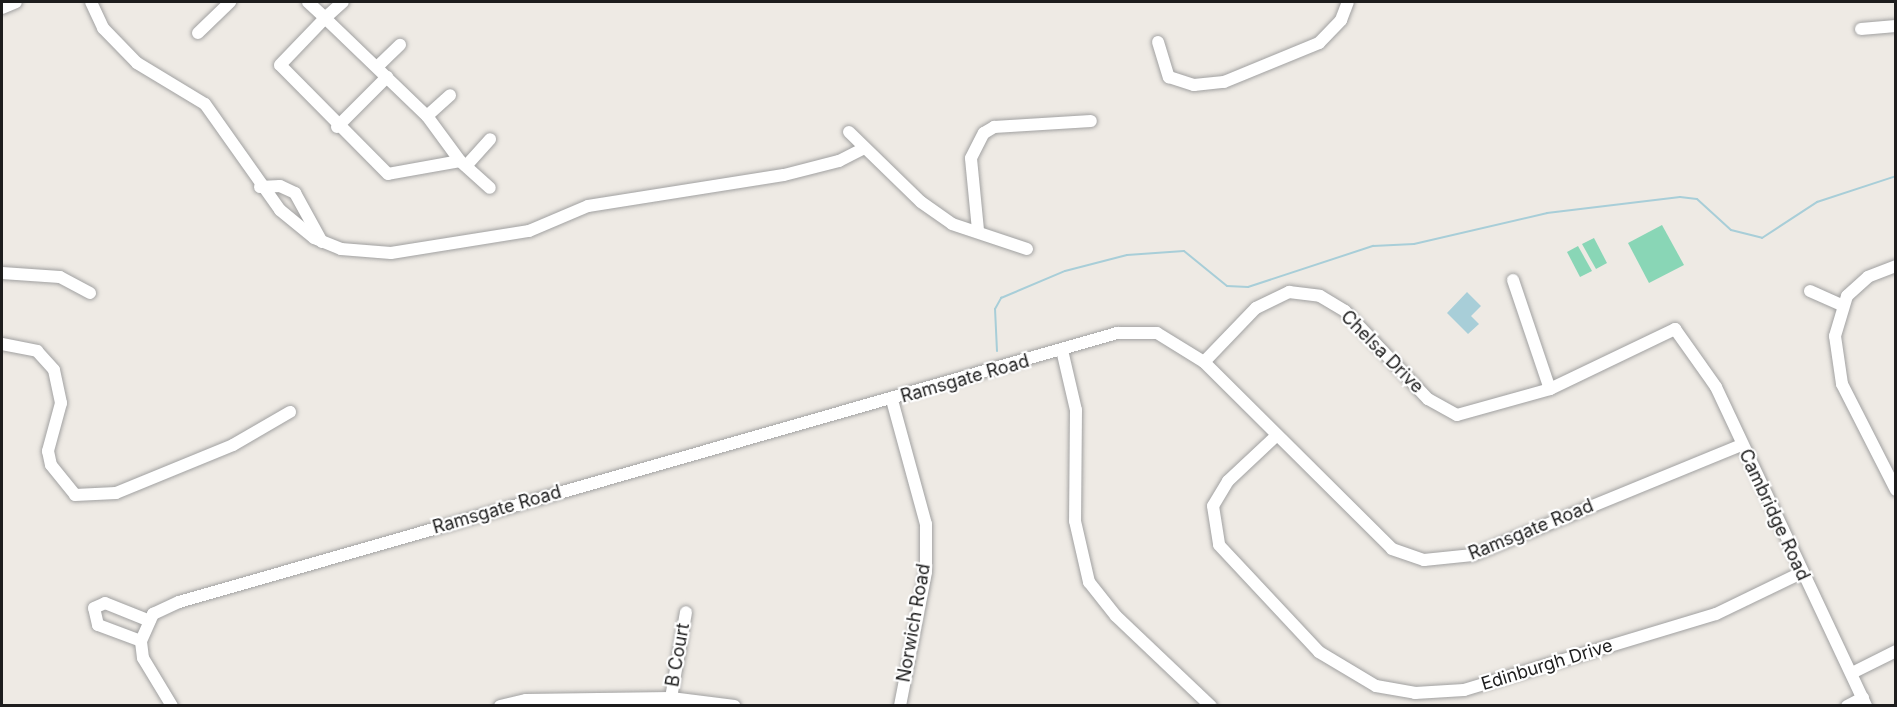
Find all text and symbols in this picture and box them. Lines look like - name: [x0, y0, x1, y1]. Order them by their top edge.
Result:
- street label: Chelsa Drive: [1336, 306, 1428, 398]
- street label: Ramsgate Road: [898, 350, 1032, 408]
- street label: Cambridge Road: [1734, 446, 1814, 584]
- street label: Ramsgate Road: [430, 481, 564, 539]
- street label: Ramsgate Road: [1465, 495, 1597, 565]
- street label: Norwich Road: [893, 562, 935, 684]
- street label: B Court: [662, 621, 694, 689]
- street label: Edinburgh Drive: [1479, 635, 1615, 695]

